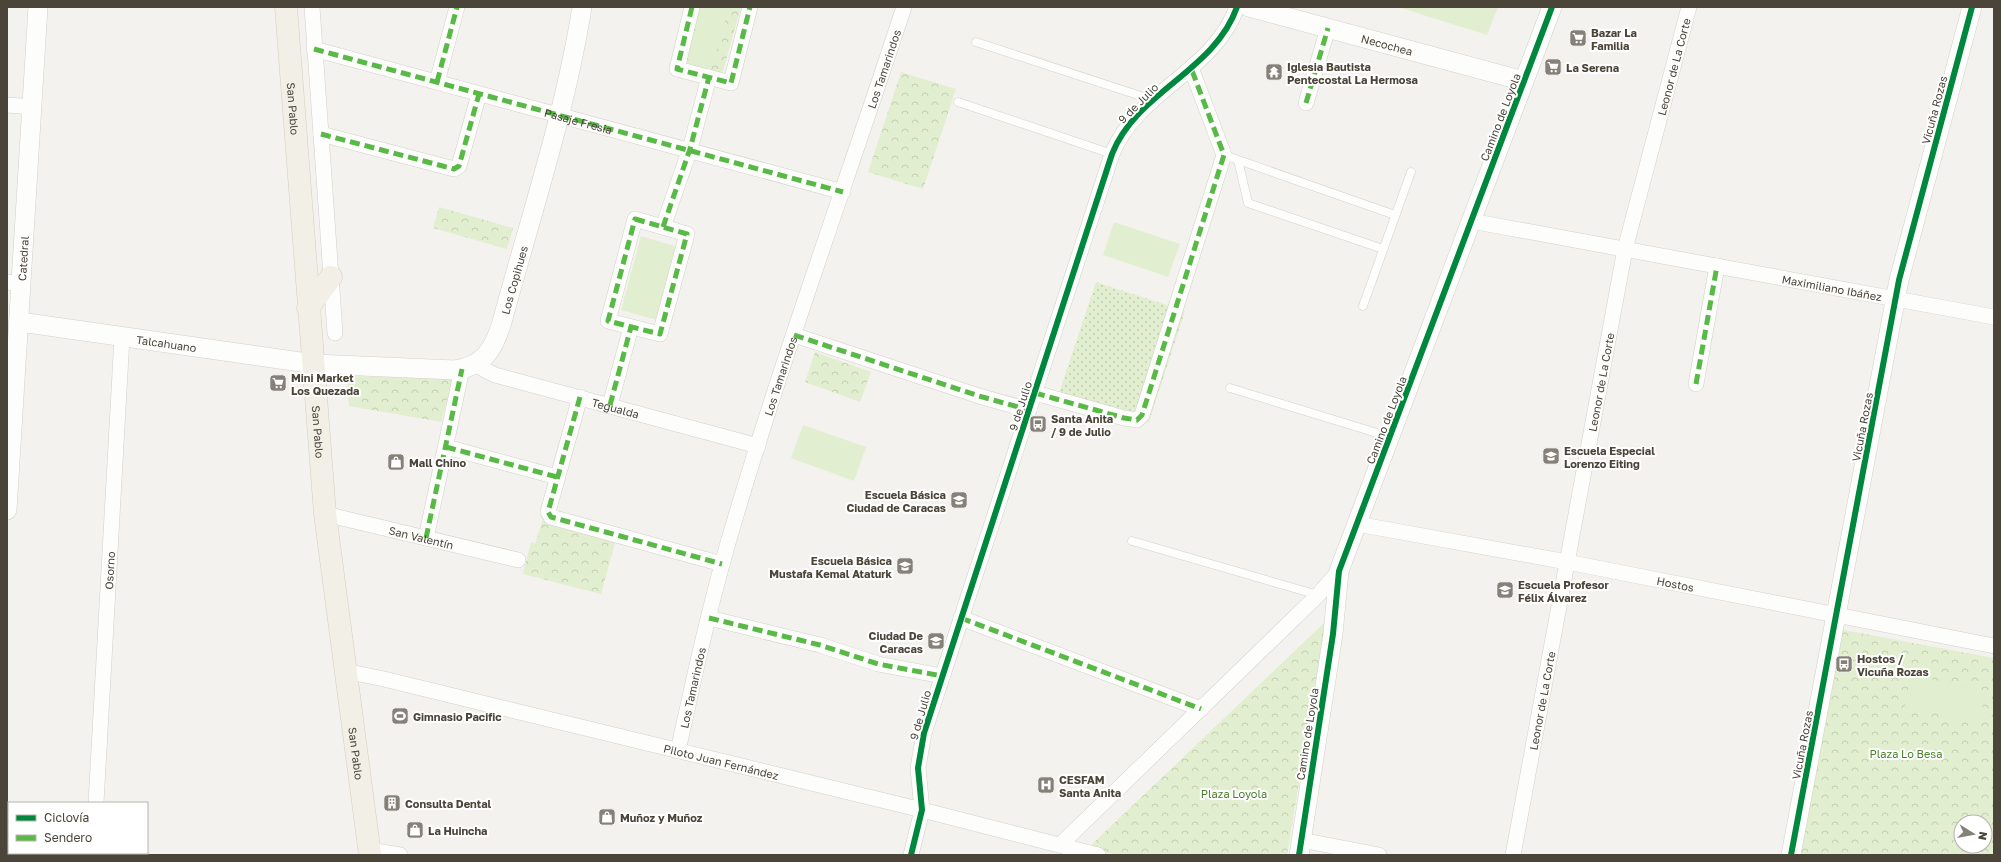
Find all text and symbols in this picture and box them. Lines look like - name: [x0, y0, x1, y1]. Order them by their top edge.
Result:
- street label: Leonor de La Corte: [1654, 16, 1692, 117]
- place label: Bazar La Familia: [1591, 26, 1637, 52]
- street label: Los Tamarindos: [864, 27, 903, 110]
- supermarket icon: Bazar La Familia: [1568, 28, 1588, 48]
- street label: Necochea: [1360, 31, 1414, 57]
- supermarket icon: La Serena: [1543, 57, 1563, 77]
- place label: Iglesia Bautista Pentecostal La Hermosa: [1287, 60, 1418, 86]
- place label: La Serena: [1566, 61, 1619, 74]
- temple icon: Iglesia Bautista Pentecostal La Hermosa: [1264, 62, 1284, 82]
- street label: Camino de Loyola: [1477, 71, 1523, 163]
- street label: Vicuña Rozas: [1919, 74, 1949, 146]
- street label: 9 de Julio: [1115, 80, 1161, 126]
- street label: San Pablo: [285, 82, 302, 136]
- street label: Pasaje Fresia: [543, 105, 614, 136]
- street label: Catedral: [15, 235, 30, 281]
- street label: Los Copihues: [498, 244, 530, 316]
- street label: Maximiliano Ibáñez: [1781, 272, 1883, 303]
- street label: Talcahuano: [136, 332, 198, 354]
- street label: Leonor de La Corte: [1585, 332, 1616, 432]
- street label: Los Tamarindos: [761, 334, 799, 417]
- place label: Mini Market Los Quezada: [291, 371, 359, 397]
- supermarket icon: Mini Market Los Quezada: [268, 373, 288, 393]
- street label: Camino de Loyola: [1363, 374, 1409, 466]
- street label: 9 de Julio: [1006, 379, 1034, 432]
- street label: Vicuña Rozas: [1849, 391, 1875, 463]
- street label: Tegualda: [591, 395, 641, 420]
- street label: San Pablo: [310, 405, 327, 459]
- place label: Santa Anita / 9 de Julio: [1051, 412, 1113, 438]
- bus stop icon: Santa Anita / 9 de Julio: [1028, 414, 1048, 434]
- place label: Escuela Especial Lorenzo Eiting: [1564, 444, 1655, 470]
- school or university icon: Escuela Especial Lorenzo Eiting: [1541, 446, 1561, 466]
- shop icon: Mall Chino: [386, 452, 406, 472]
- place label: Mall Chino: [409, 456, 466, 469]
- place label: Escuela Básica Ciudad de Caracas: [846, 488, 946, 514]
- school or university icon: Escuela Básica Ciudad de Caracas: [949, 490, 969, 510]
- street label: San Valentín: [388, 523, 455, 551]
- street label: Osorno: [101, 551, 117, 590]
- place label: Escuela Básica Mustafa Kemal Ataturk: [769, 554, 893, 580]
- school or university icon: Escuela Básica Mustafa Kemal Ataturk: [895, 556, 915, 576]
- street label: Hostos: [1656, 573, 1695, 593]
- place label: Escuela Profesor Félix Álvarez: [1518, 578, 1609, 604]
- school or university icon: Escuela Profesor Félix Álvarez: [1495, 580, 1515, 600]
- place label: Ciudad De Caracas: [869, 629, 924, 655]
- school or university icon: Ciudad De Caracas: [926, 631, 946, 651]
- street label: Los Tamarindos: [677, 646, 708, 729]
- street label: Leonor de La Corte: [1526, 650, 1557, 751]
- place label: Hostos / Vicuña Rozas: [1857, 652, 1929, 678]
- bus stop icon: Hostos / Vicuña Rozas: [1834, 654, 1854, 674]
- street label: Camino de Loyola: [1293, 687, 1321, 781]
- street label: 9 de Julio: [907, 688, 933, 741]
- sports icon: Gimnasio Pacific: [390, 706, 410, 726]
- street label: Vicuña Rozas: [1789, 709, 1815, 781]
- place label: Gimnasio Pacific: [413, 710, 502, 723]
- street label: San Pablo: [347, 726, 367, 781]
- street label: Piloto Juan Fernández: [662, 741, 781, 782]
- park label: Plaza Lo Besa: [1870, 747, 1942, 760]
- place label: CESFAM Santa Anita: [1059, 773, 1121, 799]
- hospital icon: CESFAM Santa Anita: [1036, 775, 1056, 795]
- park label: Plaza Loyola: [1201, 787, 1267, 800]
- building icon: Consulta Dental: [382, 793, 402, 813]
- place label: Consulta Dental: [405, 797, 492, 810]
- legend: [8, 802, 148, 854]
- shop icon: Muñoz y Muñoz: [597, 807, 617, 827]
- text: Ciclovía: [44, 810, 89, 825]
- place label: Muñoz y Muñoz: [620, 811, 703, 824]
- north arrow: [1953, 814, 1993, 854]
- shop icon: La Huincha: [405, 820, 425, 840]
- place label: La Huincha: [428, 824, 487, 837]
- text: Sendero: [44, 830, 92, 845]
- text: N: [1976, 831, 1990, 841]

